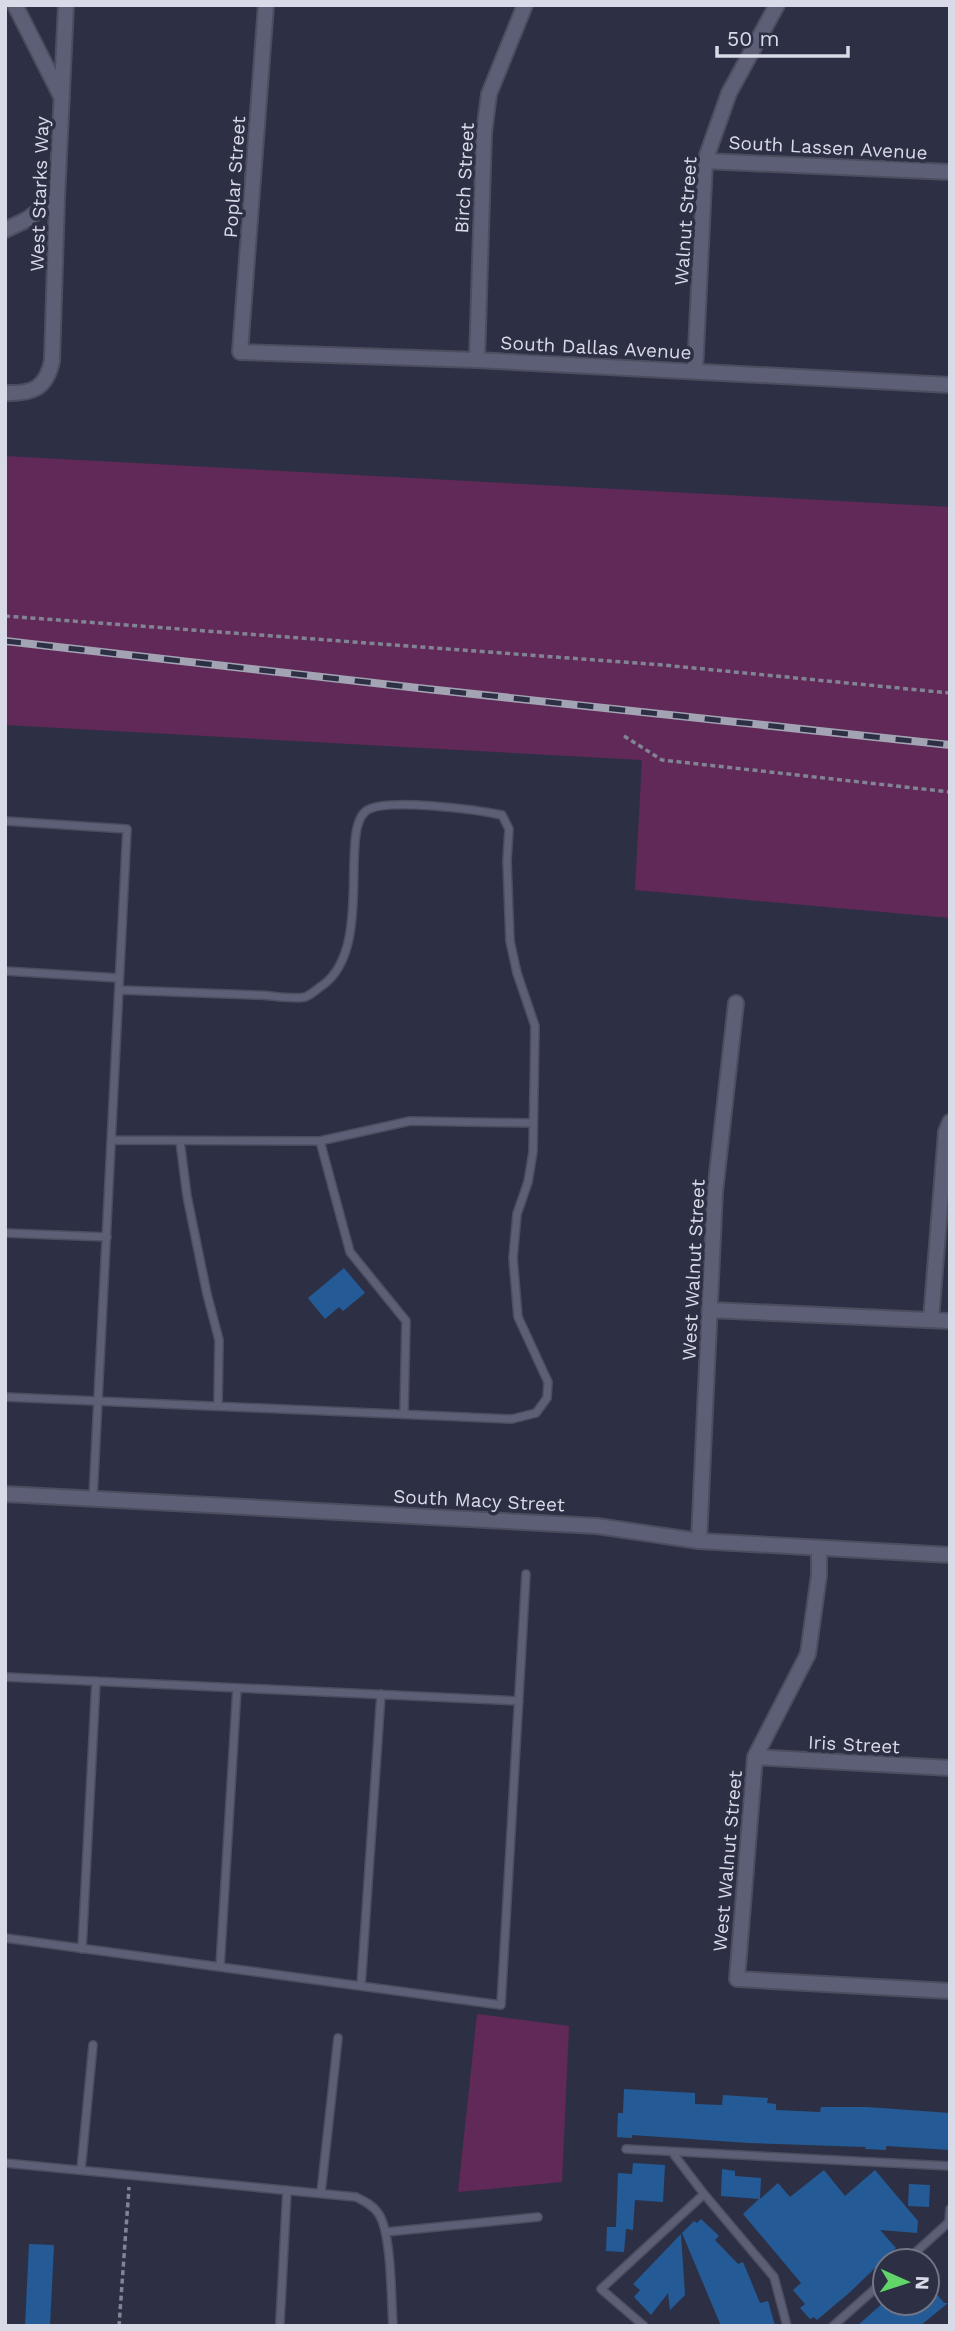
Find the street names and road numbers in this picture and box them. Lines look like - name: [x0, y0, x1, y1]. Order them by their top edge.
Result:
- street label: Poplar Street: [219, 115, 250, 239]
- street label: West Starks Way: [25, 116, 54, 272]
- street label: Birch Street: [450, 122, 479, 234]
- street label: South Lassen Avenue: [728, 131, 928, 164]
- street label: Walnut Street: [670, 156, 701, 286]
- street label: South Dallas Avenue: [500, 331, 692, 364]
- street label: West Walnut Street: [677, 1179, 710, 1361]
- street label: South Macy Street: [393, 1485, 565, 1516]
- street label: Iris Street: [807, 1731, 901, 1758]
- street label: West Walnut Street: [708, 1769, 747, 1953]

